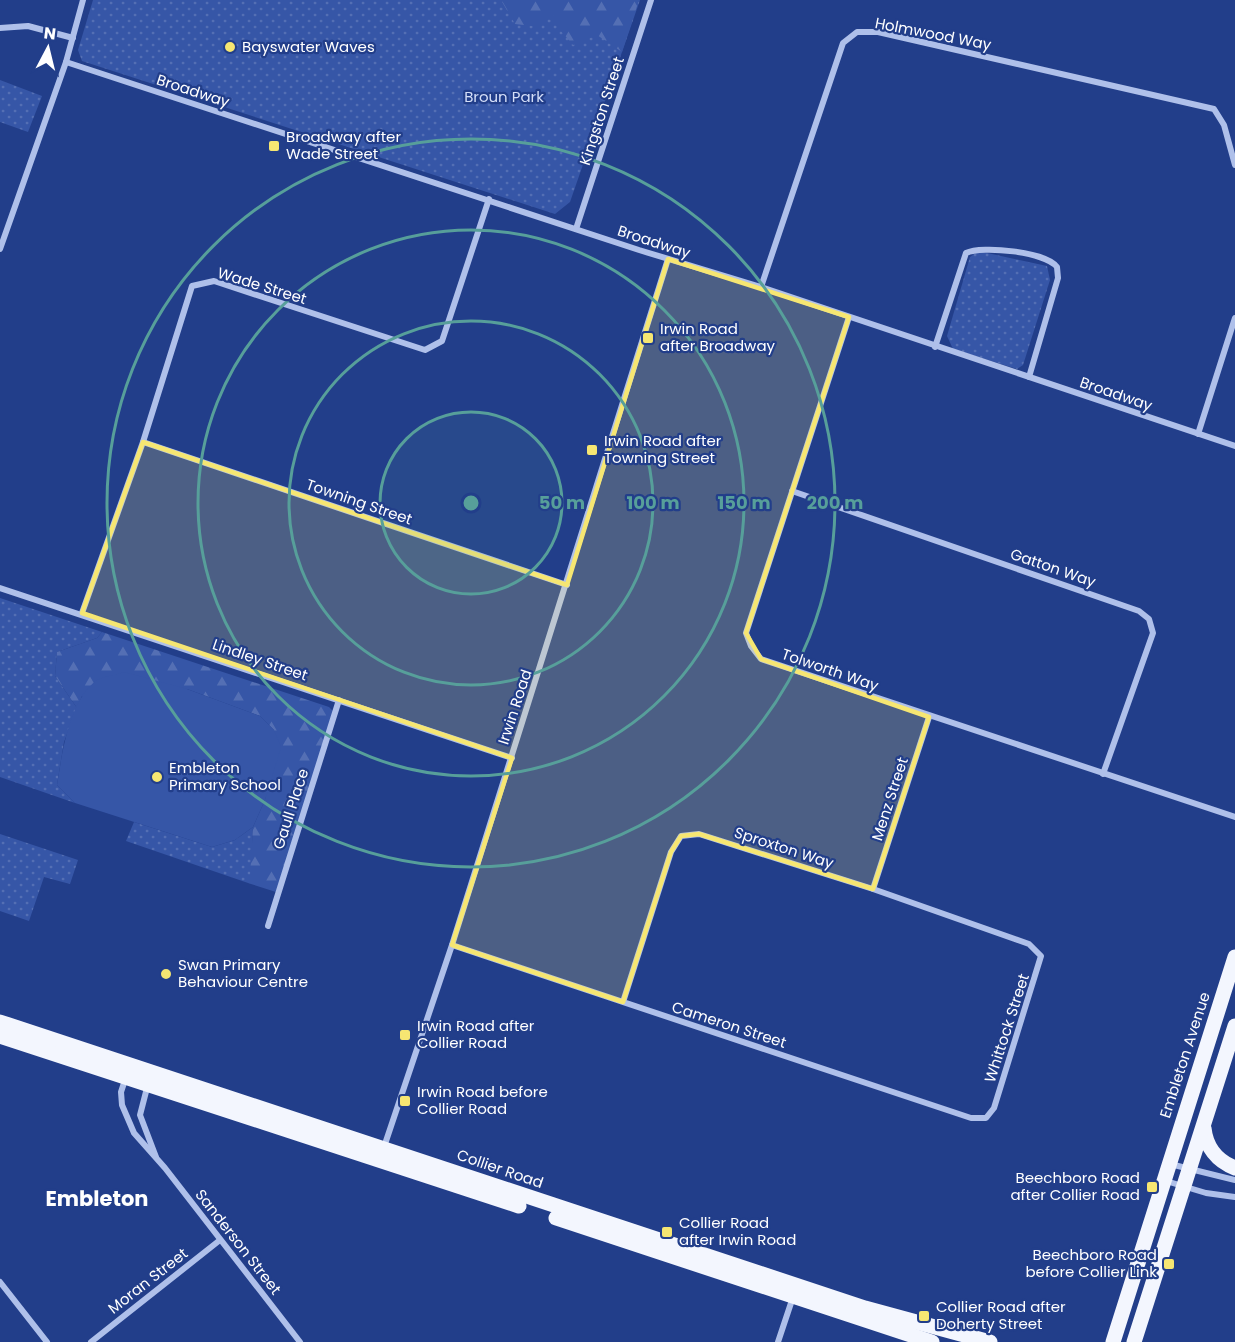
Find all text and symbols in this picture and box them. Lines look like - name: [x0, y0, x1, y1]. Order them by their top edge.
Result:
- street label: Holmwood Way: [873, 12, 994, 55]
- north arrow: [18, 18, 78, 78]
- text: N: [42, 21, 57, 46]
- place label: Bayswater Waves: [242, 36, 375, 57]
- marker: Bayswater Waves: [223, 40, 237, 54]
- street label: Kingston Street: [574, 54, 629, 168]
- street label: Broadway: [154, 69, 233, 112]
- park label: Broun Park: [464, 86, 544, 107]
- place label: Broadway after Wade Street: [286, 126, 401, 164]
- marker: Broadway after Wade Street: [267, 139, 281, 153]
- street label: Broadway: [615, 220, 694, 263]
- street label: Wade Street: [215, 262, 309, 309]
- place label: Irwin Road after Broadway: [660, 318, 776, 356]
- marker: Irwin Road after Broadway: [641, 331, 655, 345]
- street label: Broadway: [1077, 371, 1156, 416]
- place label: Irwin Road after Towning Street: [604, 430, 722, 468]
- marker: Irwin Road after Towning Street: [585, 443, 599, 457]
- street label: Towning Street: [303, 474, 415, 530]
- text: 50 m: [539, 490, 585, 515]
- text: 100 m: [626, 490, 680, 515]
- text: 150 m: [717, 490, 771, 515]
- text: 200 m: [807, 490, 863, 515]
- centre of rings: [461, 493, 481, 513]
- street label: Gatton Way: [1008, 543, 1099, 592]
- street label: Lindley Street: [210, 633, 311, 686]
- street label: Tolworth Way: [779, 643, 882, 696]
- street label: Irwin Road: [493, 667, 537, 747]
- street label: Menz Street: [866, 754, 913, 843]
- place label: Embleton Primary School: [169, 757, 281, 795]
- street label: Gaull Place: [268, 766, 313, 852]
- marker: Embleton Primary School: [150, 770, 164, 784]
- street label: Sproxton Way: [732, 822, 837, 874]
- place label: Swan Primary Behaviour Centre: [178, 954, 308, 992]
- marker: Swan Primary Behaviour Centre: [159, 967, 173, 981]
- street label: Whittock Street: [979, 971, 1034, 1085]
- street label: Embleton Avenue: [1154, 989, 1215, 1121]
- street label: Cameron Street: [669, 996, 789, 1053]
- place label: Irwin Road after Collier Road: [417, 1015, 535, 1053]
- marker: Irwin Road after Collier Road: [398, 1028, 412, 1042]
- place label: Irwin Road before Collier Road: [417, 1081, 548, 1119]
- marker: Irwin Road before Collier Road: [398, 1094, 412, 1108]
- street label: Collier Road: [454, 1144, 546, 1193]
- place label: Beechboro Road after Collier Road: [1010, 1167, 1140, 1205]
- marker: Beechboro Road after Collier Road: [1145, 1180, 1159, 1194]
- district label: Embleton: [45, 1184, 149, 1213]
- street label: Sanderson Street: [191, 1185, 286, 1299]
- place label: Collier Road after Irwin Road: [679, 1212, 796, 1250]
- marker: Collier Road after Irwin Road: [660, 1225, 674, 1239]
- street label: Moran Street: [103, 1243, 192, 1318]
- place label: Beechboro Road before Collier Link: [1025, 1244, 1157, 1282]
- marker: Beechboro Road before Collier Link: [1162, 1257, 1176, 1271]
- place label: Collier Road after Doherty Street: [936, 1296, 1066, 1334]
- marker: Collier Road after Doherty Street: [917, 1309, 931, 1323]

